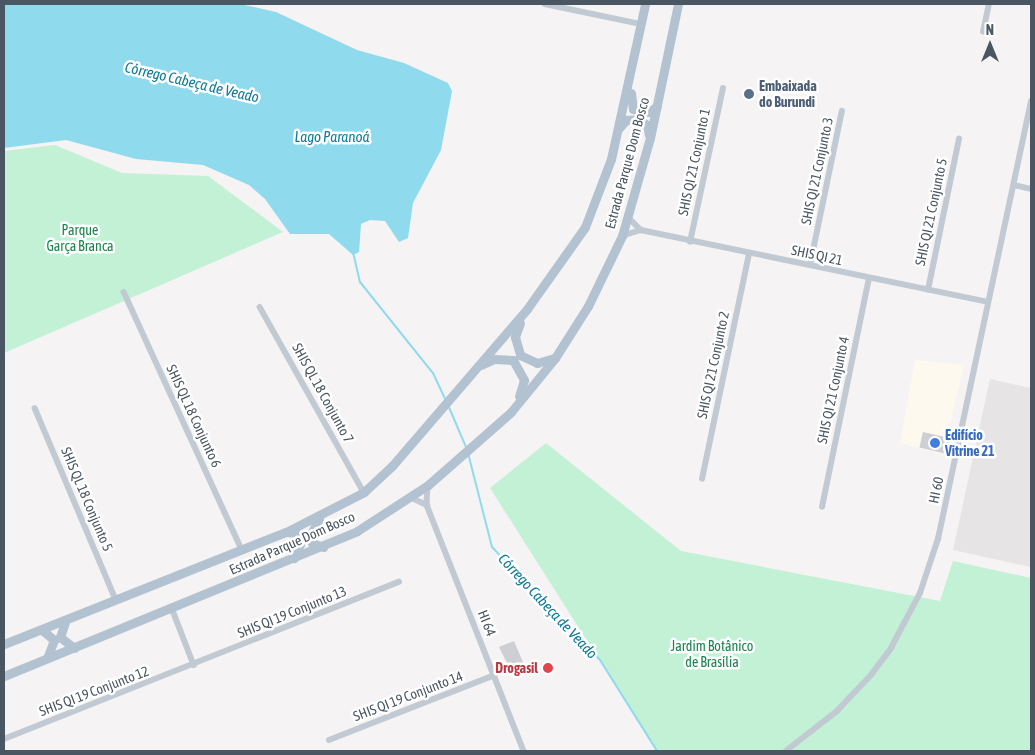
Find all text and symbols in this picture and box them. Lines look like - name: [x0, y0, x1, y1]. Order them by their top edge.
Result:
- north arrow: [965, 20, 1015, 70]
- text: N: [986, 22, 994, 38]
- water label: Córrego Cabeça de Veado: [123, 58, 261, 106]
- place label: Embaixada do Burundi: [759, 78, 817, 110]
- marker: Embaixada do Burundi: [743, 88, 755, 100]
- street label: Estrada Parque Dom Bosco: [601, 95, 653, 231]
- street label: SHIS QI 21 Conjunto 1: [674, 107, 714, 217]
- street label: SHIS QI 21 Conjunto 3: [797, 116, 837, 226]
- water label: Lago Paranoá: [294, 128, 370, 146]
- street label: SHIS QI 21 Conjunto 5: [911, 157, 951, 267]
- park label: Parque Garça Branca: [46, 222, 114, 254]
- street label: SHIS QI 21: [790, 241, 844, 269]
- street label: SHIS QI 21 Conjunto 2: [693, 310, 733, 420]
- street label: SHIS QI 21 Conjunto 4: [813, 335, 853, 445]
- street label: SHIS QL 18 Conjunto 7: [289, 340, 357, 446]
- street label: SHIS QL 18 Conjunto 6: [163, 362, 225, 470]
- place label: Edifício Vitrine 21: [945, 427, 995, 460]
- marker: Edifício Vitrine 21: [929, 437, 941, 449]
- street label: SHIS QL 18 Conjunto 5: [58, 444, 116, 554]
- street label: HI 60: [925, 475, 947, 505]
- street label: Estrada Parque Dom Bosco: [227, 508, 357, 578]
- water label: Córrego Cabeça de Veado: [495, 550, 601, 662]
- street label: SHIS QI 19 Conjunto 13: [235, 582, 349, 642]
- street label: HI 64: [474, 607, 500, 639]
- park label: Jardim Botânico de Brasília: [671, 638, 753, 670]
- place label: Drogasil: [495, 660, 538, 676]
- street label: SHIS QI 19 Conjunto 12: [37, 662, 151, 720]
- marker: Drogasil: [542, 662, 554, 674]
- street label: SHIS QI 19 Conjunto 14: [351, 667, 465, 725]

